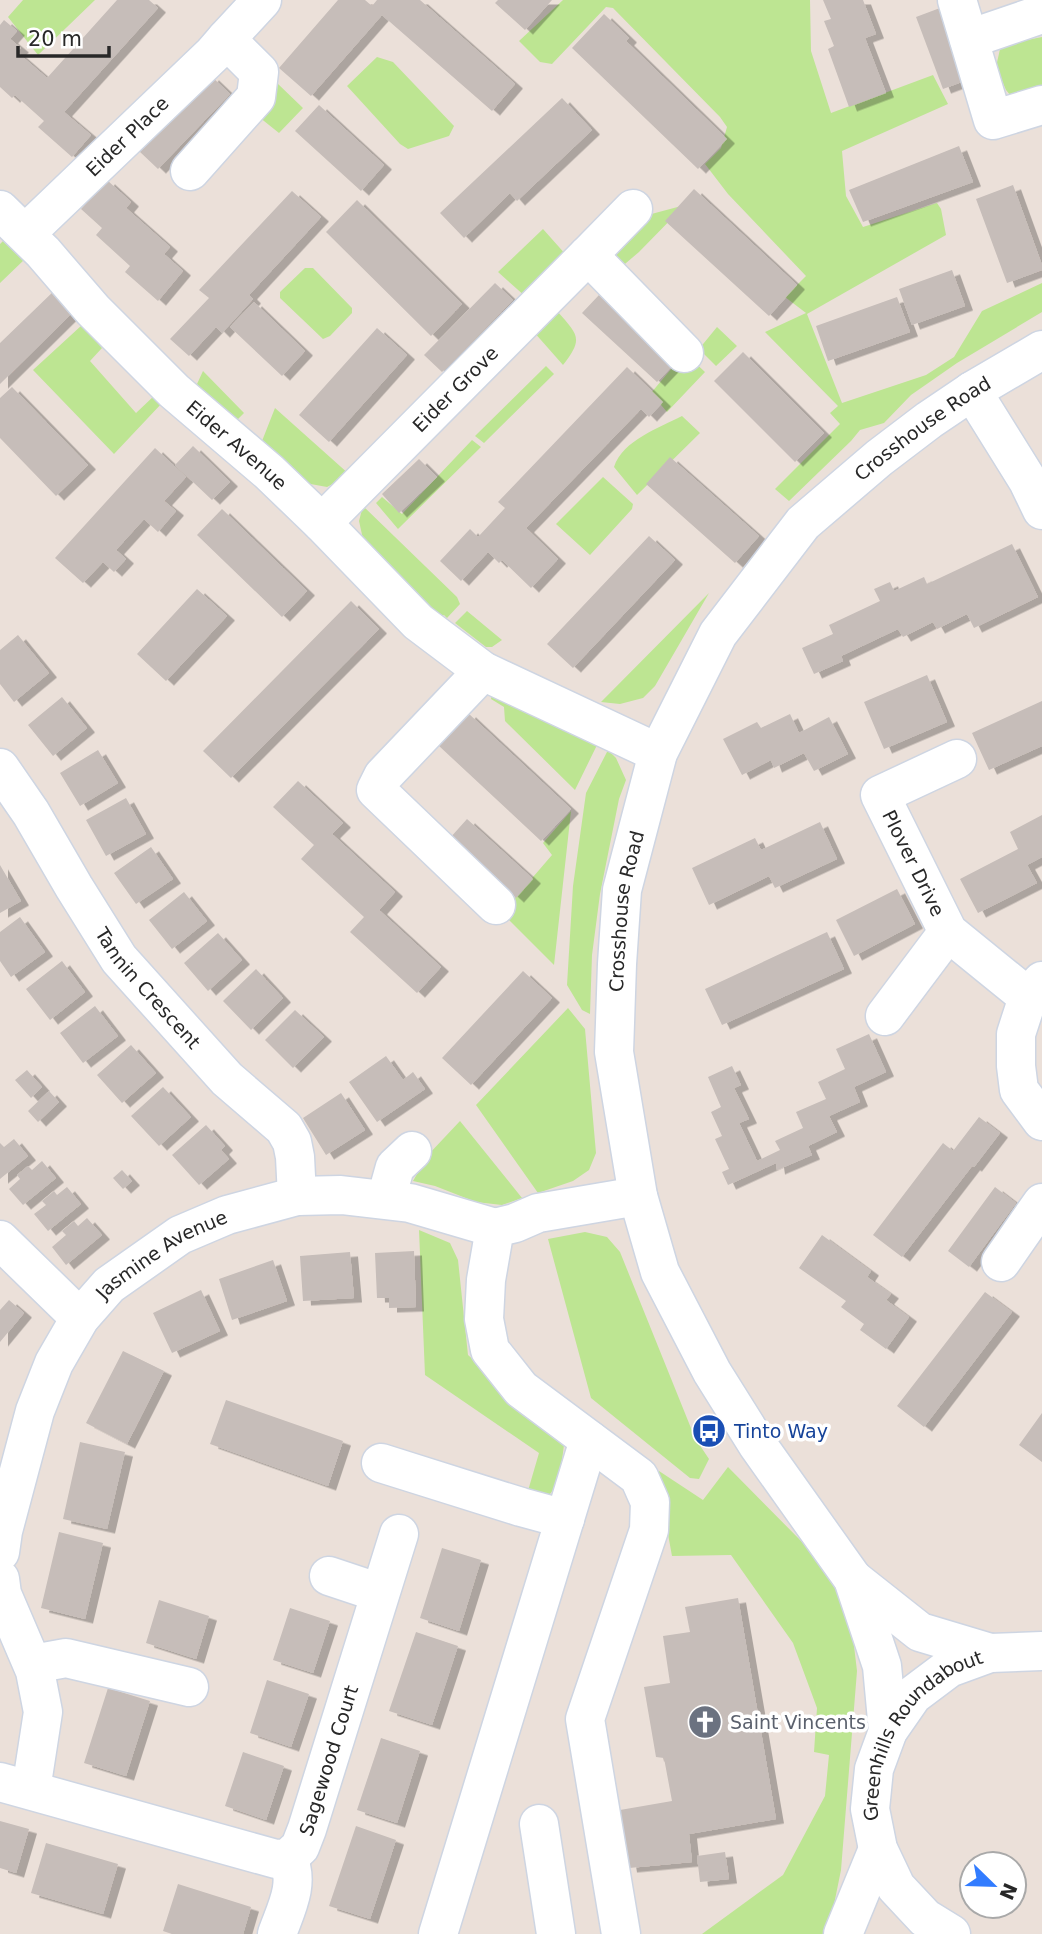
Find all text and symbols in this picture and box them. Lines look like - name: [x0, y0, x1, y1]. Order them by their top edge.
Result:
- scale bar: [18, 14, 108, 58]
- text: 20 m: [28, 27, 82, 51]
- street label: Eider Place: [81, 92, 173, 181]
- street label: Eider Grove: [408, 341, 502, 436]
- street label: Crosshouse Road: [850, 372, 994, 485]
- street label: Eider Avenue: [182, 396, 292, 494]
- street label: Plover Drive: [878, 806, 949, 920]
- street label: Crosshouse Road: [605, 828, 648, 992]
- street label: Tannin Crescent: [91, 923, 205, 1053]
- street label: Jasmine Avenue: [90, 1205, 230, 1304]
- bus stop icon: Tinto Way: [690, 1412, 728, 1450]
- place label: Tinto Way: [733, 1420, 828, 1442]
- street label: Greenhills Roundabout: [859, 1646, 986, 1823]
- street label: Sagewood Court: [294, 1682, 362, 1839]
- church icon: Saint Vincents: [686, 1703, 724, 1741]
- place label: Saint Vincents: [730, 1711, 866, 1733]
- north arrow: [958, 1850, 1028, 1920]
- text: N: [995, 1880, 1022, 1903]

